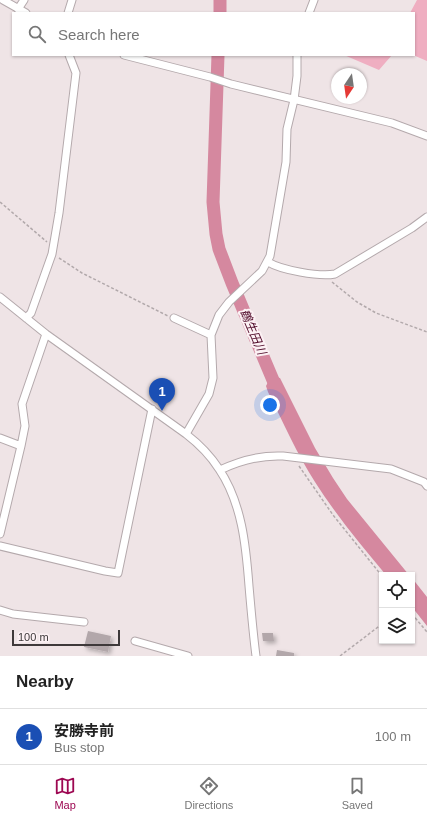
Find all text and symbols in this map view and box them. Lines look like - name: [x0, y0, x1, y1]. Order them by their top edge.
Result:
- search box: [12, 12, 415, 56]
- icon: search: [26, 23, 48, 45]
- text: Search here: [58, 26, 140, 43]
- north arrow: [331, 68, 367, 104]
- water label: 鶴生田川: [237, 307, 270, 359]
- pin: 1: [149, 378, 175, 411]
- your location: [260, 395, 280, 415]
- map controls: [379, 572, 415, 644]
- button: locate: [379, 572, 415, 608]
- button: layers: [379, 608, 415, 644]
- scale bar: [12, 628, 120, 647]
- text: 100 m: [18, 631, 49, 643]
- text: Nearby: [16, 672, 74, 691]
- text: 安勝寺前: [54, 722, 114, 739]
- text: 1: [25, 729, 33, 744]
- text: 100 m: [375, 729, 411, 744]
- text: Bus stop: [54, 740, 105, 755]
- tab: Map: [54, 775, 76, 811]
- tab: Directions: [184, 775, 233, 811]
- tab: Saved: [342, 775, 373, 811]

